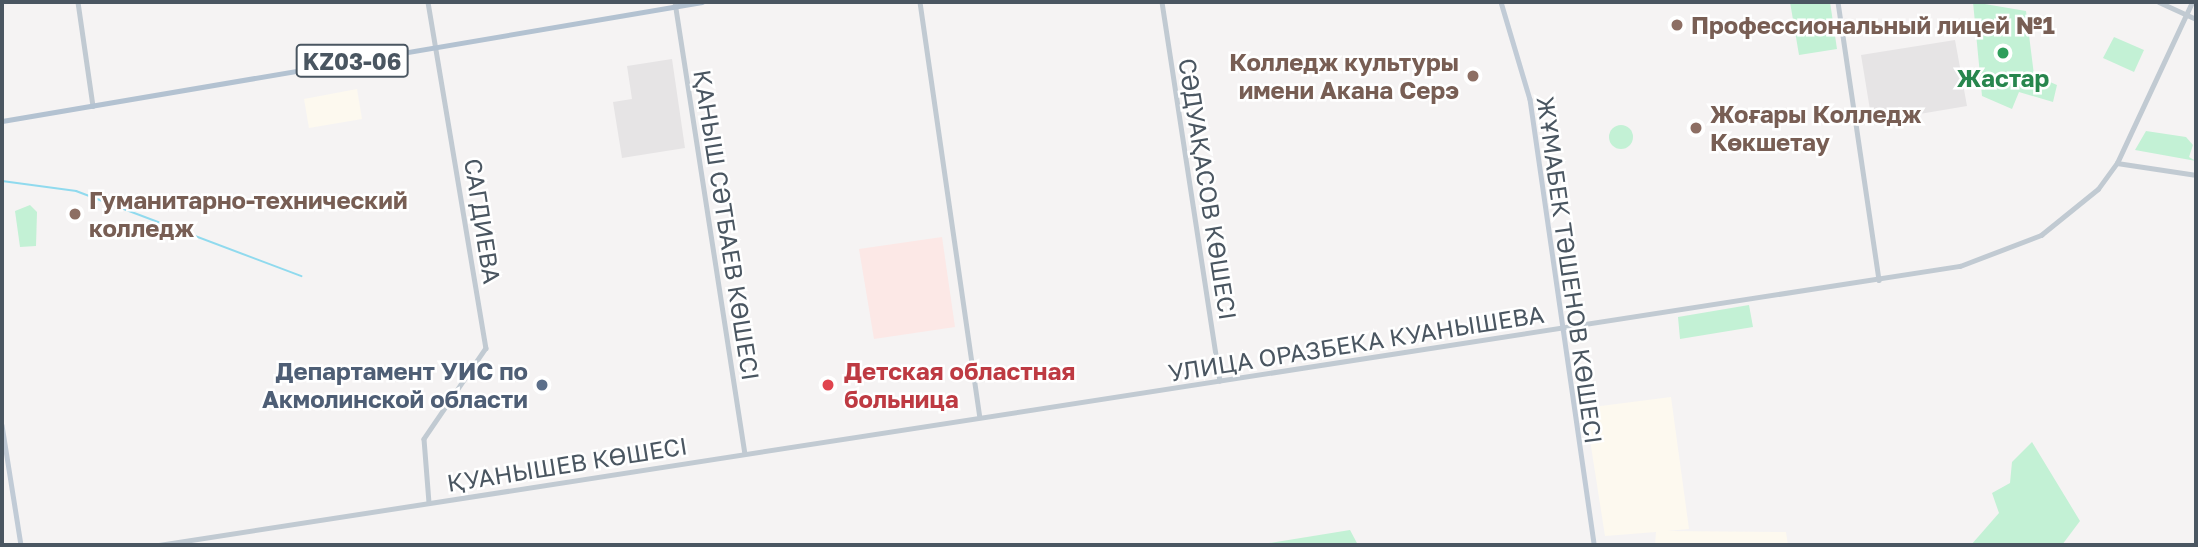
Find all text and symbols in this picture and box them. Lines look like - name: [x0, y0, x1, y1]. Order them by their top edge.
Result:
- place label: Профессиональный лицей №1: [1691, 11, 2055, 39]
- marker: Профессиональный лицей №1: [1669, 17, 1685, 33]
- road number: KZ03-06: [294, 41, 410, 80]
- marker: Жастар: [1995, 45, 2011, 61]
- place label: Колледж культуры имени Акана Серэ: [1229, 48, 1459, 104]
- street label: СӘДУАҚАСОВ КӨШЕСІ: [1173, 56, 1243, 322]
- place label: Жастар: [1957, 64, 2049, 92]
- street label: ҚАНЫШ СӘТБАЕВ КӨШЕСІ: [688, 68, 766, 382]
- marker: Колледж культуры имени Акана Серэ: [1465, 68, 1481, 84]
- street label: ЖҰМАБЕК ТӘШЕНОВ КӨШЕСІ: [1531, 94, 1609, 446]
- place label: Жоғары Колледж Көкшетау: [1710, 100, 1921, 156]
- marker: Жоғары Колледж Көкшетау: [1688, 120, 1704, 136]
- street label: САГДИЕВА: [459, 156, 507, 286]
- place label: Гуманитарно-технический колледж: [89, 186, 408, 242]
- marker: Гуманитарно-технический колледж: [67, 206, 83, 222]
- street label: УЛИЦА ОРАЗБЕКА КУАНЫШЕВА: [1166, 299, 1546, 387]
- place label: Департамент УИС по Акмолинской области: [262, 357, 528, 413]
- place label: Детская областная больница: [844, 357, 1075, 413]
- marker: Детская областная больница: [818, 375, 838, 395]
- marker: Департамент УИС по Акмолинской области: [534, 377, 550, 393]
- street label: ҚУАНЫШЕВ КӨШЕСІ: [445, 431, 689, 497]

